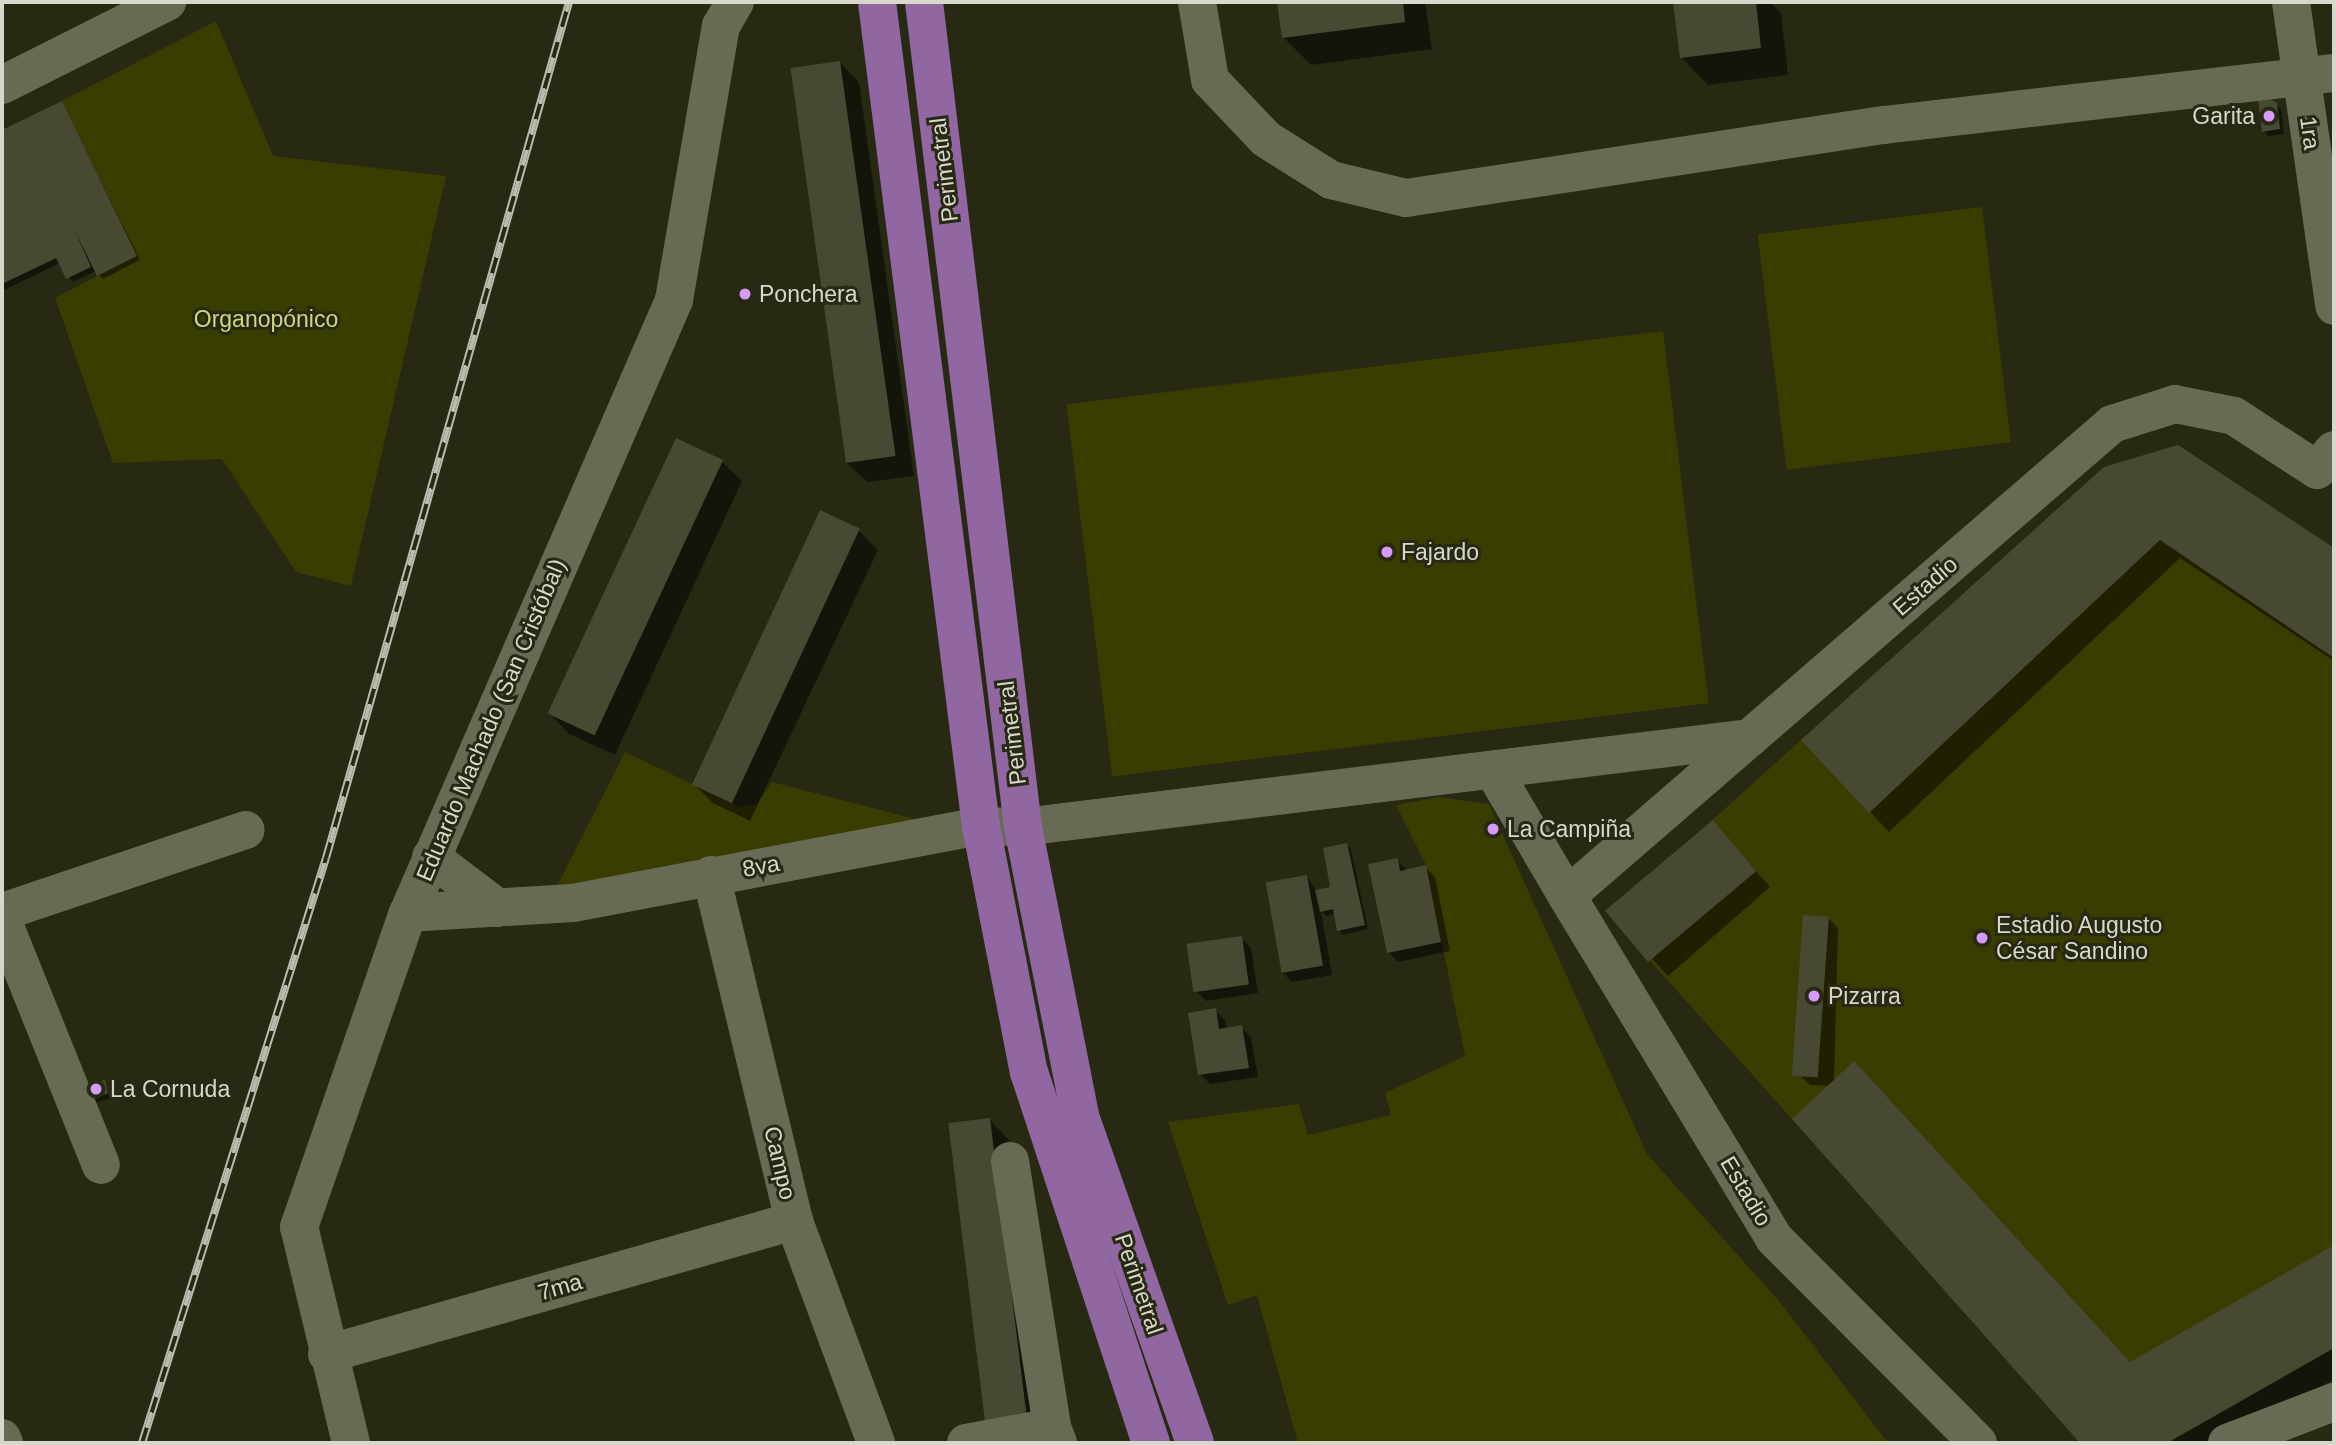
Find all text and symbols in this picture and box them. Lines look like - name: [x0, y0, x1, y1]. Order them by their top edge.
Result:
- place label: Garita: [2192, 102, 2255, 130]
- marker: Garita: [2261, 108, 2277, 124]
- street label: 1ra: [2294, 115, 2326, 151]
- street label: Perimetral: [924, 116, 964, 224]
- place label: Ponchera: [759, 280, 857, 308]
- marker: Ponchera: [737, 286, 753, 302]
- park label: Organopónico: [194, 305, 338, 333]
- place label: Fajardo: [1401, 538, 1479, 566]
- marker: Fajardo: [1379, 544, 1395, 560]
- street label: Estadio: [1887, 550, 1963, 622]
- street label: Eduardo Machado (San Cristóbal): [410, 555, 572, 885]
- street label: Perimetral: [992, 679, 1032, 787]
- place label: La Campiña: [1507, 815, 1631, 843]
- marker: La Campiña: [1485, 821, 1501, 837]
- street label: 8va: [740, 849, 782, 883]
- place label: Estadio Augusto César Sandino: [1996, 911, 2164, 965]
- marker: Estadio Augusto César Sandino: [1974, 930, 1990, 946]
- place label: Pizarra: [1828, 982, 1901, 1010]
- marker: Pizarra: [1806, 988, 1822, 1004]
- place label: La Cornuda: [110, 1075, 230, 1103]
- marker: La Cornuda: [88, 1081, 104, 1097]
- street label: Campo: [758, 1124, 802, 1202]
- street label: Estadio: [1714, 1151, 1778, 1231]
- street label: Perimetral: [1109, 1230, 1169, 1338]
- street label: 7ma: [535, 1268, 585, 1306]

